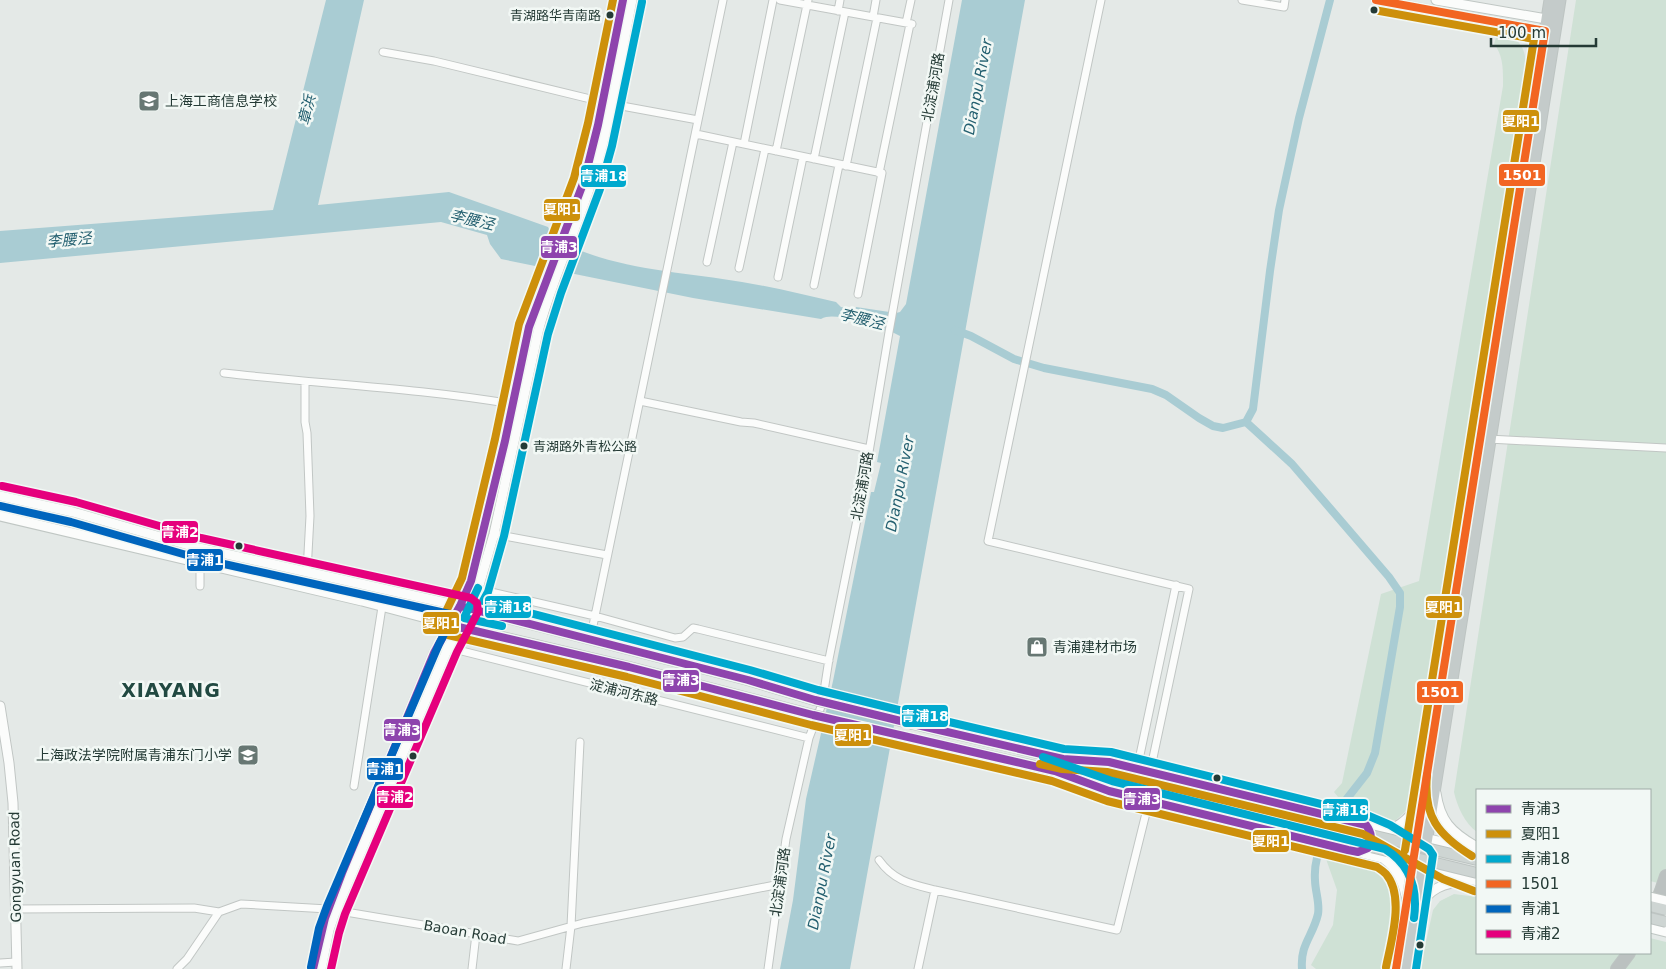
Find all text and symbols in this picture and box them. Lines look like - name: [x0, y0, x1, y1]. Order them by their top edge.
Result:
- unlabelled marker: [1369, 5, 1379, 15]
- place label: 青湖路华青南路: [510, 8, 601, 23]
- marker: 青湖路华青南路: [605, 10, 615, 20]
- scale bar: [1491, 15, 1596, 47]
- text: 100 m: [1498, 24, 1546, 42]
- water label: Dianpu River: [960, 37, 996, 136]
- street label: 北淀浦河路: [919, 51, 947, 123]
- school or university icon: 上海工商信息学校: [137, 89, 161, 113]
- water label: 章浜: [295, 91, 320, 127]
- place label: 上海工商信息学校: [165, 93, 277, 109]
- line badge: 夏阳1: [1502, 109, 1540, 133]
- text: 夏阳1: [1502, 113, 1540, 129]
- line badge: 1501: [1498, 163, 1546, 187]
- line badge: 青浦18: [580, 164, 627, 188]
- text: 1501: [1503, 167, 1541, 183]
- text: 青浦18: [580, 168, 628, 184]
- line badge: 夏阳1: [543, 198, 581, 222]
- text: 夏阳1: [543, 201, 581, 217]
- water label: 李腰泾: [448, 206, 498, 234]
- water label: 李腰泾: [46, 229, 94, 251]
- line badge: 青浦3: [540, 235, 578, 259]
- text: 青浦3: [540, 239, 578, 255]
- water label: 李腰泾: [838, 305, 888, 334]
- water label: Dianpu River: [882, 434, 918, 533]
- place label: 青湖路外青松公路: [533, 439, 637, 454]
- marker: 青湖路外青松公路: [519, 441, 529, 451]
- street label: 北淀浦河路: [848, 450, 876, 522]
- line badge: 青浦2: [161, 520, 199, 544]
- text: 青浦2: [161, 524, 199, 540]
- unlabelled marker: [234, 541, 244, 551]
- line badge: 青浦1: [186, 548, 224, 572]
- text: 青浦1: [186, 552, 224, 568]
- line badge: 青浦18: [484, 595, 532, 619]
- line badge: 夏阳1: [1425, 595, 1463, 619]
- text: 青浦18: [484, 599, 532, 615]
- text: 夏阳1: [1425, 599, 1463, 615]
- line badge: 夏阳1: [422, 611, 460, 635]
- text: 夏阳1: [422, 615, 460, 631]
- shop icon: 青浦建材市场: [1025, 635, 1049, 659]
- place label: 青浦建材市场: [1053, 639, 1137, 655]
- line badge: 青浦3: [662, 669, 700, 693]
- text: 青浦3: [662, 672, 700, 688]
- street label: 淀浦河东路: [588, 676, 660, 708]
- district label: XIAYANG: [121, 679, 221, 701]
- line badge: 1501: [1416, 680, 1464, 704]
- text: 1501: [1421, 684, 1459, 700]
- line badge: 青浦18: [901, 704, 949, 728]
- text: 青浦18: [901, 708, 949, 724]
- line badge: 青浦3: [383, 718, 421, 742]
- text: 青浦3: [383, 722, 421, 738]
- line badge: 夏阳1: [834, 723, 872, 747]
- text: 夏阳1: [834, 727, 872, 743]
- school or university icon: 上海政法学院附属青浦东门小学: [236, 743, 260, 767]
- place label: 上海政法学院附属青浦东门小学: [36, 747, 232, 763]
- unlabelled marker: [408, 751, 418, 761]
- line badge: 青浦1: [366, 757, 404, 781]
- text: 青浦1: [366, 761, 404, 777]
- unlabelled marker: [1212, 773, 1222, 783]
- line badge: 青浦2: [376, 785, 414, 809]
- line badge: 青浦3: [1123, 787, 1161, 811]
- text: 青浦2: [376, 789, 414, 805]
- legend: [1476, 789, 1651, 954]
- text: 青浦3: [1123, 791, 1161, 807]
- line badge: 青浦18: [1322, 798, 1369, 822]
- text: 青浦3: [1521, 800, 1561, 818]
- text: 青浦18: [1321, 802, 1369, 818]
- street label: Gongyuan Road: [6, 811, 24, 923]
- text: 夏阳1: [1521, 825, 1561, 843]
- line badge: 夏阳1: [1252, 829, 1290, 853]
- water label: Dianpu River: [804, 832, 840, 931]
- text: 夏阳1: [1252, 833, 1290, 849]
- street label: 北淀浦河路: [767, 846, 793, 918]
- text: 青浦18: [1521, 850, 1570, 868]
- text: 1501: [1521, 875, 1559, 893]
- text: 青浦1: [1521, 900, 1561, 918]
- street label: Baoan Road: [422, 917, 508, 947]
- text: 青浦2: [1521, 925, 1561, 943]
- unlabelled marker: [1415, 940, 1425, 950]

